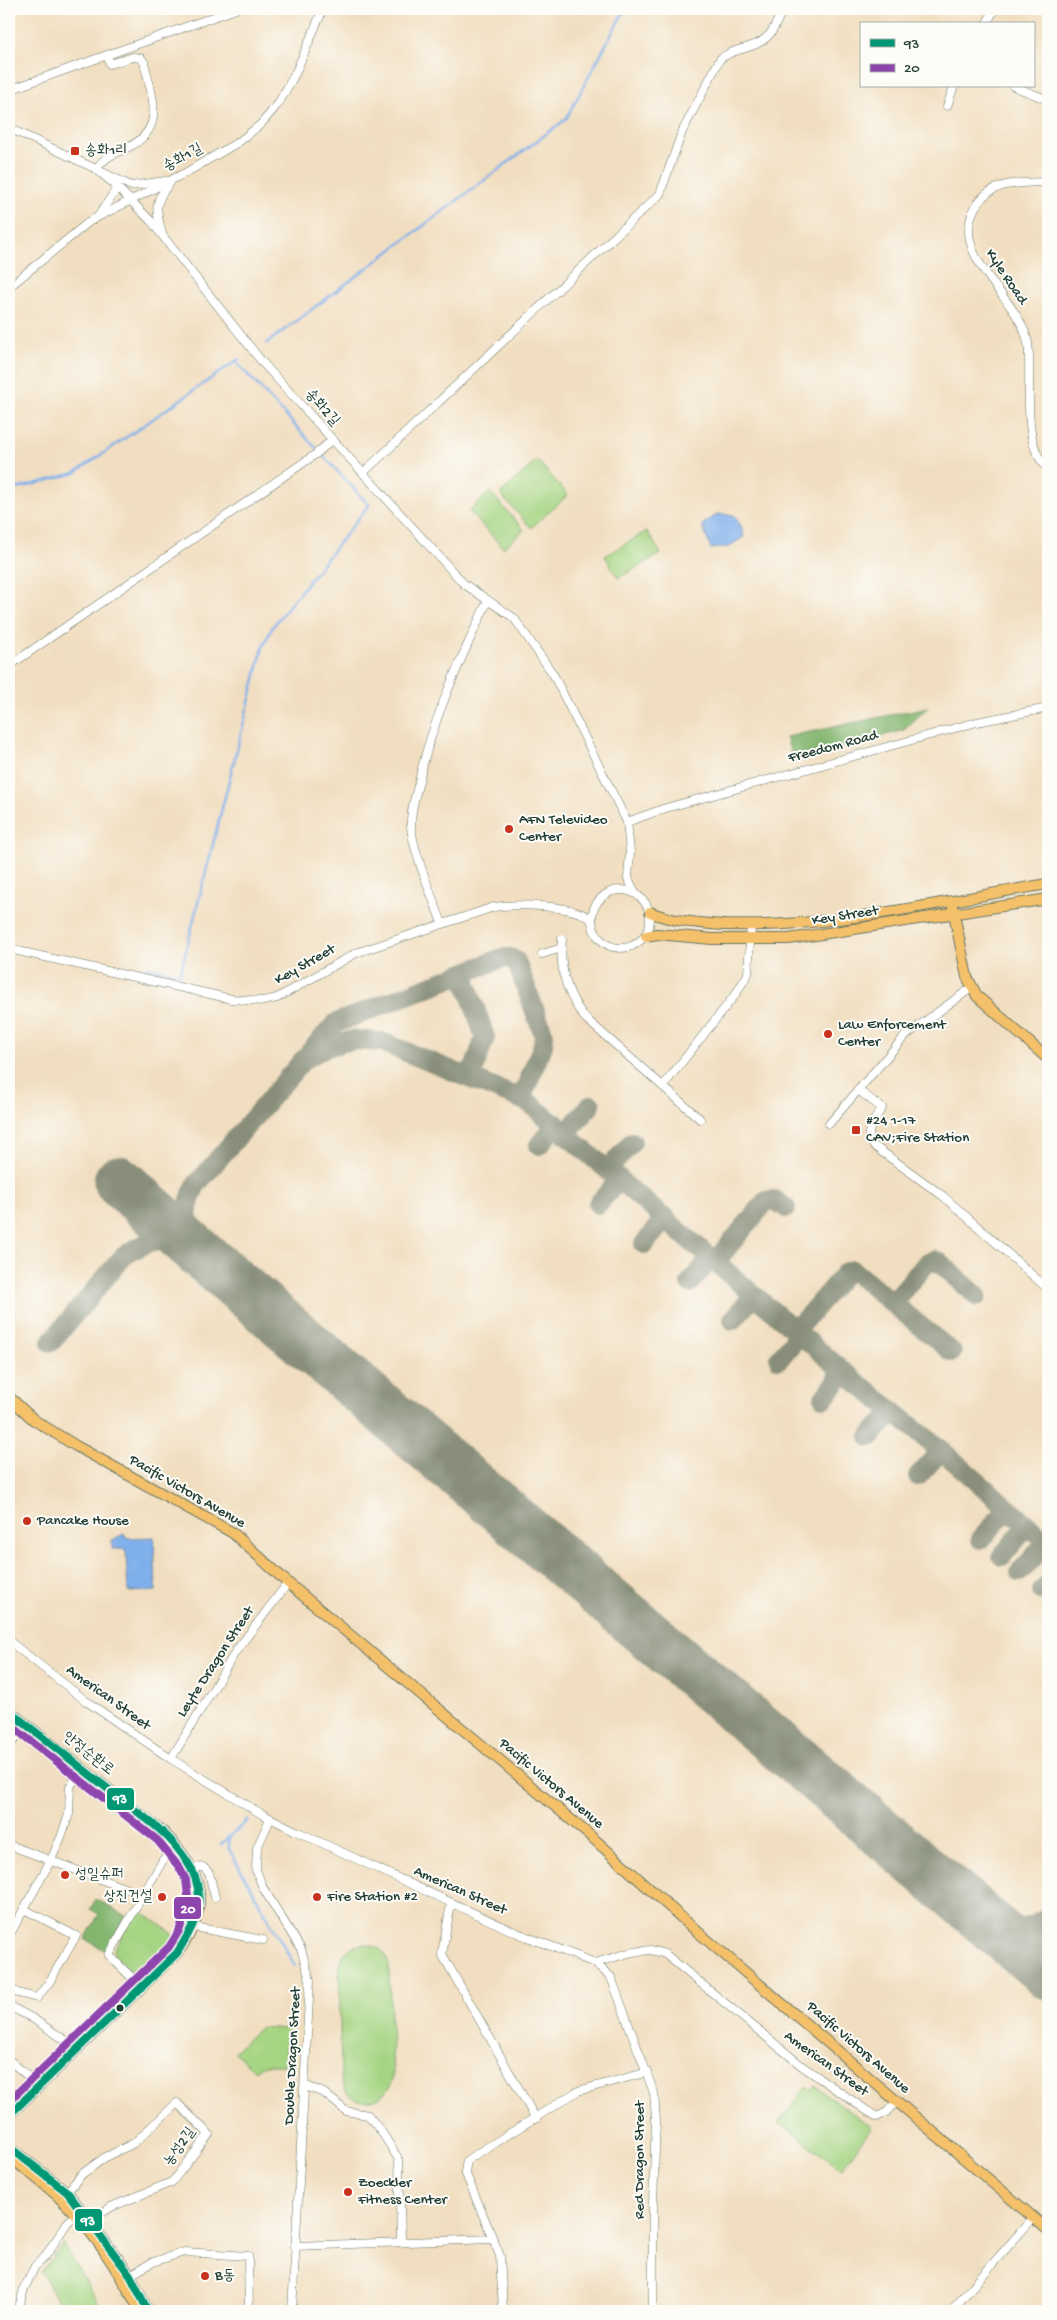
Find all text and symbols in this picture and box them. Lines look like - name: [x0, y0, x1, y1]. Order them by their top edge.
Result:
- legend: [860, 22, 1034, 88]
- text: 93: [903, 36, 920, 54]
- text: 20: [904, 60, 920, 78]
- street label: 송화1길: [160, 140, 206, 176]
- place label: 송화1리: [85, 142, 127, 160]
- marker: 송화1리: [69, 145, 81, 157]
- street label: Kyle Road: [981, 246, 1032, 309]
- street label: 송화2길: [301, 386, 343, 430]
- street label: Freedom Road: [785, 726, 881, 768]
- place label: AFN Televideo Center: [519, 811, 608, 846]
- marker: AFN Televideo Center: [503, 823, 515, 835]
- street label: Key Street: [811, 902, 881, 930]
- street label: Key Street: [272, 940, 340, 990]
- place label: Law Enforcement Center: [838, 1016, 948, 1051]
- marker: Law Enforcement Center: [822, 1028, 834, 1040]
- place label: #24 1-17 CAV;Fire Station: [866, 1112, 969, 1147]
- marker: #24 1-17 CAV;Fire Station: [850, 1124, 862, 1136]
- street label: Pacific Victors Avenue: [125, 1451, 249, 1533]
- place label: Pancake House: [36, 1512, 129, 1530]
- marker: Pancake House: [21, 1515, 33, 1527]
- street label: Leyte Dragon Street: [173, 1602, 260, 1721]
- street label: American Street: [62, 1661, 155, 1736]
- street label: 안정순환로: [59, 1728, 117, 1780]
- street label: Pacific Victors Avenue: [494, 1734, 607, 1833]
- line badge: 93: [106, 1787, 135, 1811]
- text: 93: [112, 1792, 127, 1809]
- street label: American Street: [411, 1862, 511, 1920]
- place label: 성일슈퍼: [75, 1866, 123, 1884]
- marker: 성일슈퍼: [59, 1869, 71, 1881]
- place label: 상진건설: [104, 1888, 152, 1906]
- place label: Fire Station #2: [326, 1888, 418, 1906]
- marker: 상진건설: [156, 1891, 168, 1903]
- marker: Fire Station #2: [311, 1891, 323, 1903]
- line badge: 20: [173, 1896, 202, 1920]
- text: 20: [181, 1902, 195, 1919]
- street label: Double Dragon Street: [280, 1985, 306, 2126]
- street label: Pacific Victors Avenue: [802, 1997, 914, 2098]
- unlabelled marker: [115, 2003, 125, 2013]
- street label: American Street: [780, 2027, 873, 2102]
- street label: Red Dragon Street: [631, 2099, 649, 2219]
- street label: 농성2길: [160, 2124, 200, 2170]
- place label: Zoeckler Fitness Center: [357, 2174, 448, 2209]
- marker: Zoeckler Fitness Center: [342, 2186, 354, 2198]
- line badge: 93: [74, 2208, 103, 2232]
- text: 93: [80, 2214, 95, 2231]
- place label: B동: [214, 2267, 235, 2285]
- marker: B동: [199, 2270, 211, 2282]

